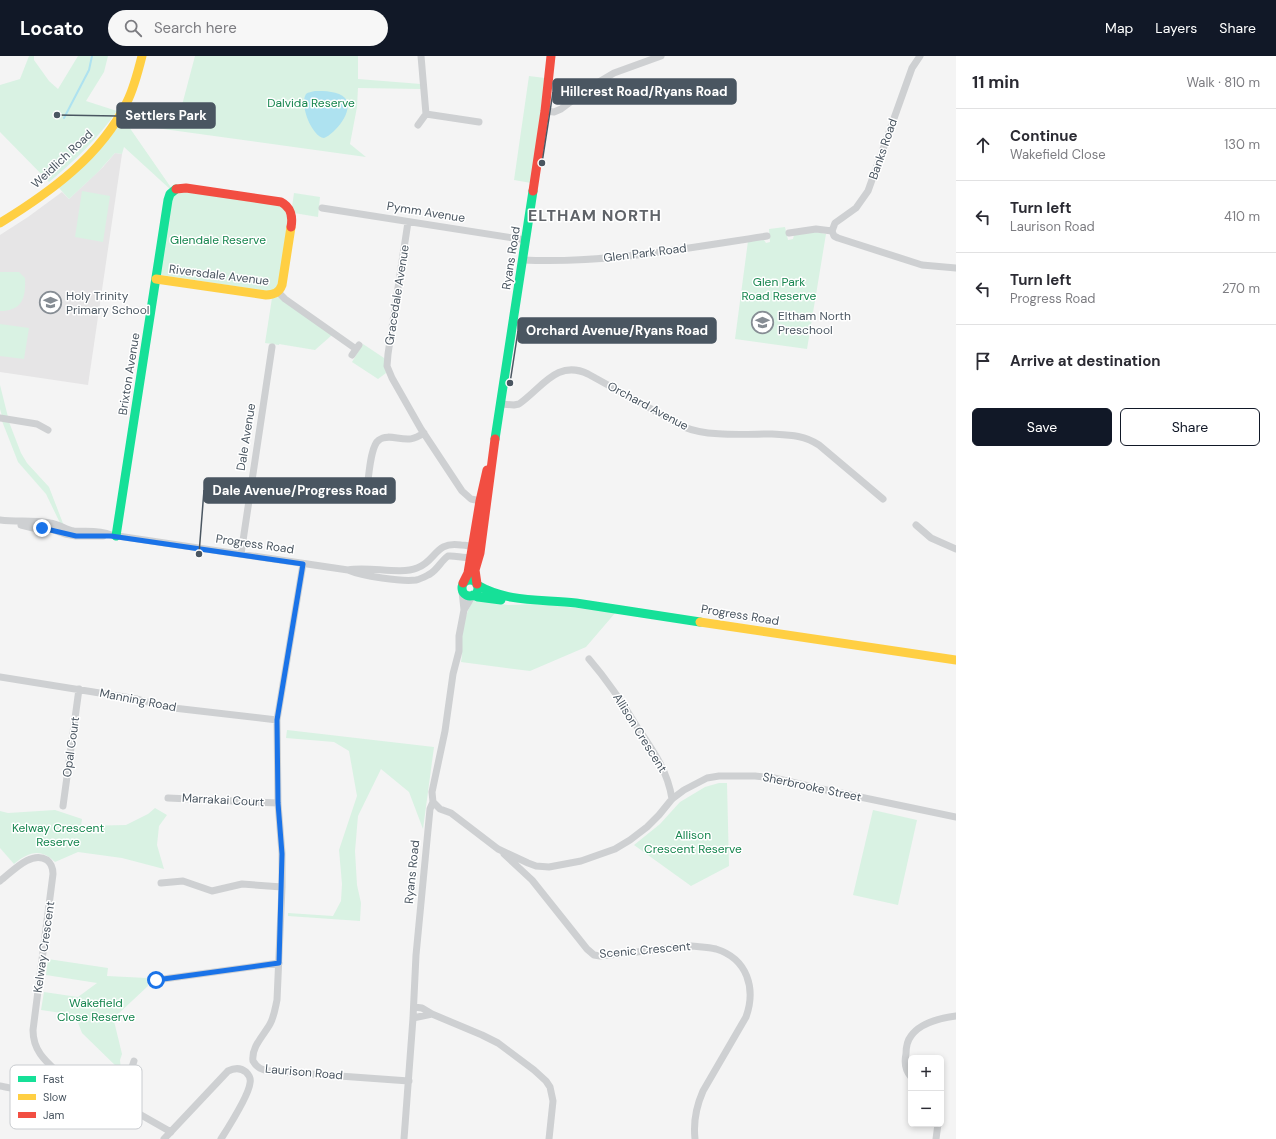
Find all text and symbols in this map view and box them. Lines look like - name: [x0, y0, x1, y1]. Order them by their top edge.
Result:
- search box: [108, 10, 388, 46]
- text: Locato: [20, 16, 84, 41]
- icon: search: [122, 17, 144, 39]
- text: Search here: [154, 18, 237, 38]
- text: Map: [1105, 19, 1133, 37]
- text: Layers: [1155, 19, 1197, 37]
- text: Share: [1219, 19, 1256, 37]
- text: 11 min: [972, 71, 1020, 93]
- text: Walk · 810 m: [1186, 74, 1260, 91]
- callout: Hillcrest Road/Ryans Road: [553, 79, 736, 104]
- text: Hillcrest Road/Ryans Road: [560, 83, 728, 100]
- park label: Dalvida Reserve: [267, 95, 355, 111]
- callout: Settlers Park: [117, 103, 215, 128]
- text: Settlers Park: [125, 107, 207, 124]
- street label: Banks Road: [865, 116, 901, 182]
- street label: Weidlich Road: [28, 126, 96, 192]
- text: Continue: [1010, 126, 1078, 146]
- icon: ahead: [972, 134, 994, 156]
- text: 130 m: [1224, 136, 1260, 153]
- text: Wakefield Close: [1010, 146, 1106, 163]
- street label: Pymm Avenue: [386, 198, 466, 226]
- text: Turn left: [1010, 198, 1071, 218]
- district label: ELTHAM NORTH: [528, 205, 662, 226]
- icon: left: [972, 206, 994, 228]
- text: 410 m: [1224, 208, 1260, 225]
- text: Laurison Road: [1010, 218, 1095, 235]
- street label: Ryans Road: [498, 225, 524, 291]
- park label: Glendale Reserve: [170, 232, 266, 248]
- street label: Glen Park Road: [603, 240, 687, 266]
- street label: Gracedale Avenue: [381, 244, 413, 346]
- street label: Riversdale Avenue: [168, 261, 270, 289]
- text: Turn left: [1010, 270, 1071, 290]
- park label: Glen Park Road Reserve: [742, 274, 817, 304]
- icon: left: [972, 278, 994, 300]
- text: 270 m: [1222, 280, 1260, 297]
- place label: Holy Trinity Primary School: [66, 288, 149, 318]
- school or university icon: Holy Trinity Primary School: [37, 290, 63, 316]
- text: Progress Road: [1010, 290, 1096, 307]
- place label: Eltham North Preschool: [778, 308, 851, 338]
- school or university icon: Eltham North Preschool: [749, 310, 775, 336]
- callout: Orchard Avenue/Ryans Road: [518, 318, 716, 343]
- text: Orchard Avenue/Ryans Road: [526, 322, 708, 339]
- street label: Brixton Avenue: [115, 332, 143, 416]
- icon: arrive: [972, 350, 994, 372]
- text: Arrive at destination: [1010, 351, 1161, 371]
- street label: Orchard Avenue: [605, 378, 691, 434]
- street label: Dale Avenue: [233, 402, 259, 472]
- button: Save: [972, 408, 1112, 446]
- button: Share: [1120, 408, 1260, 446]
- callout: Dale Avenue/Progress Road: [204, 478, 395, 503]
- text: Dale Avenue/Progress Road: [213, 482, 387, 499]
- route end: [33, 519, 51, 537]
- street label: Progress Road: [215, 531, 295, 557]
- street label: Progress Road: [700, 601, 780, 629]
- street label: Manning Road: [98, 685, 178, 715]
- street label: Allison Crescent: [609, 690, 671, 776]
- street label: Opal Court: [59, 715, 83, 778]
- street label: Sherbrooke Street: [761, 769, 863, 805]
- street label: Marrakai Court: [181, 790, 265, 810]
- park label: Kelway Crescent Reserve: [12, 820, 104, 850]
- park label: Allison Crescent Reserve: [644, 827, 742, 857]
- street label: Ryans Road: [401, 839, 423, 905]
- street label: Kelway Crescent: [30, 900, 58, 994]
- street label: Scenic Crescent: [599, 938, 692, 962]
- route start: [147, 971, 165, 989]
- park label: Wakefield Close Reserve: [57, 995, 135, 1025]
- map controls: [908, 1055, 944, 1127]
- button: +: [908, 1055, 944, 1091]
- street label: Laurison Road: [264, 1061, 344, 1083]
- legend: [10, 1065, 142, 1129]
- text: Fast: [43, 1072, 64, 1086]
- text: Slow: [43, 1090, 67, 1104]
- button: −: [908, 1091, 944, 1127]
- text: Jam: [43, 1108, 64, 1122]

